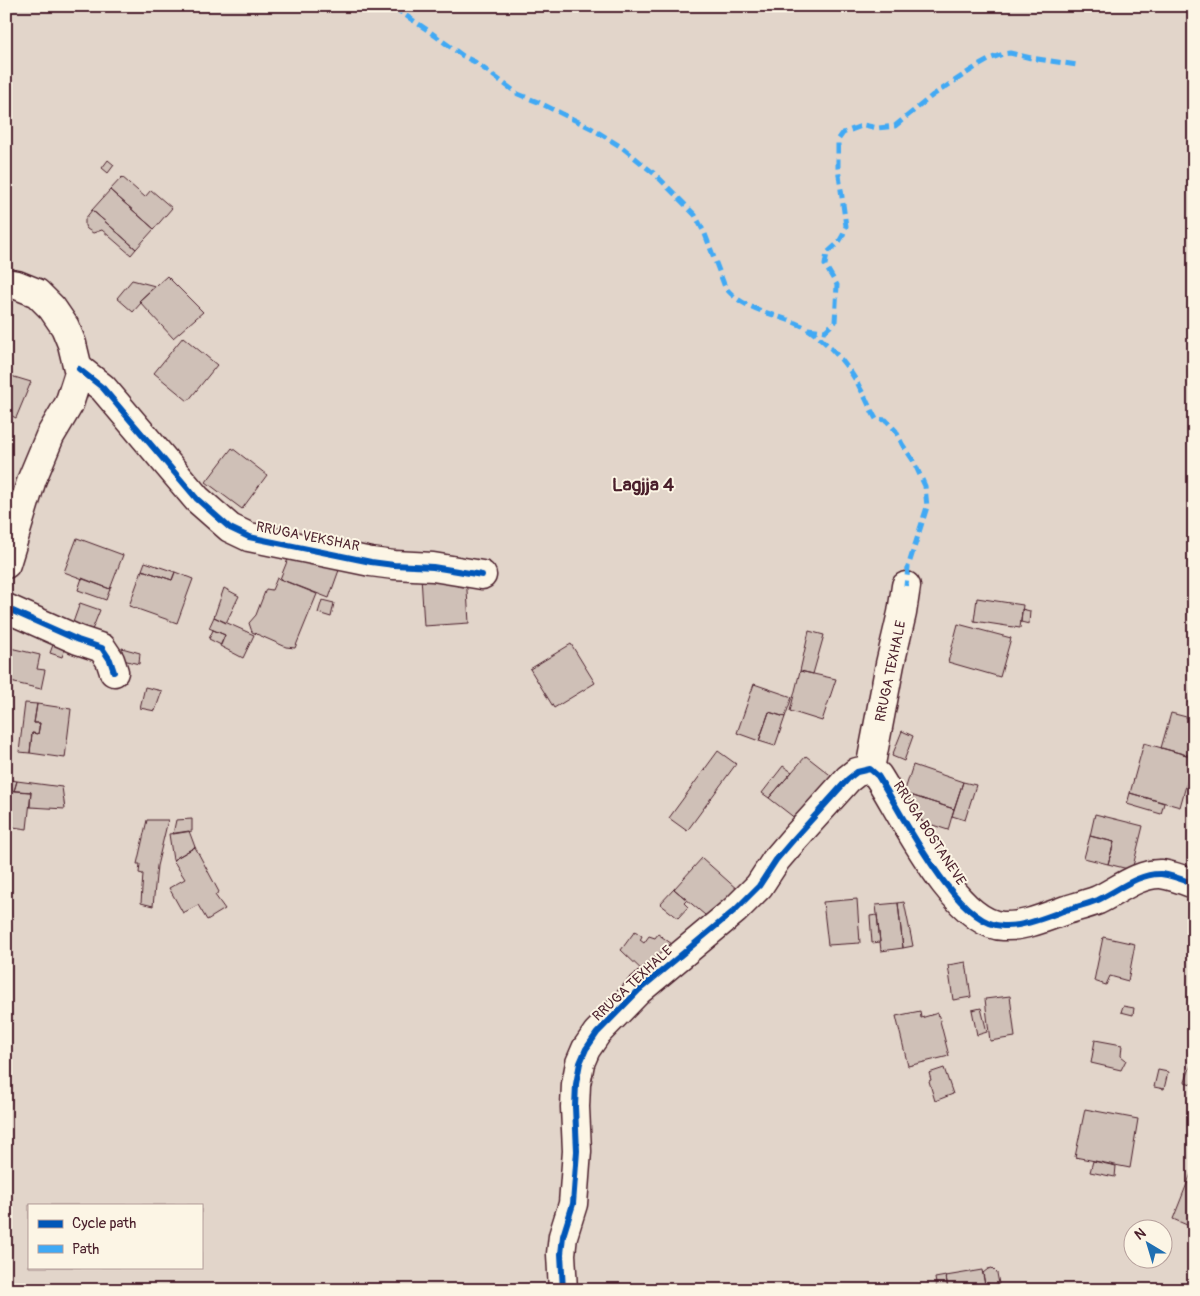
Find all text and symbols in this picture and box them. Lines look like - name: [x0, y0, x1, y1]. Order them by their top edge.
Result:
- district label: Lagjja 4: [612, 473, 674, 497]
- street label: RRUGA VEKSHAR: [255, 518, 361, 555]
- street label: RRUGA TEXHALE: [871, 619, 910, 723]
- street label: RRUGA BOSTANEVE: [890, 778, 970, 889]
- street label: RRUGA TEXHALE: [589, 942, 676, 1025]
- legend: [28, 1204, 202, 1268]
- text: Cycle path: [72, 1214, 136, 1233]
- north arrow: [1122, 1218, 1172, 1268]
- text: N: [1131, 1225, 1149, 1244]
- text: Path: [72, 1240, 99, 1259]

